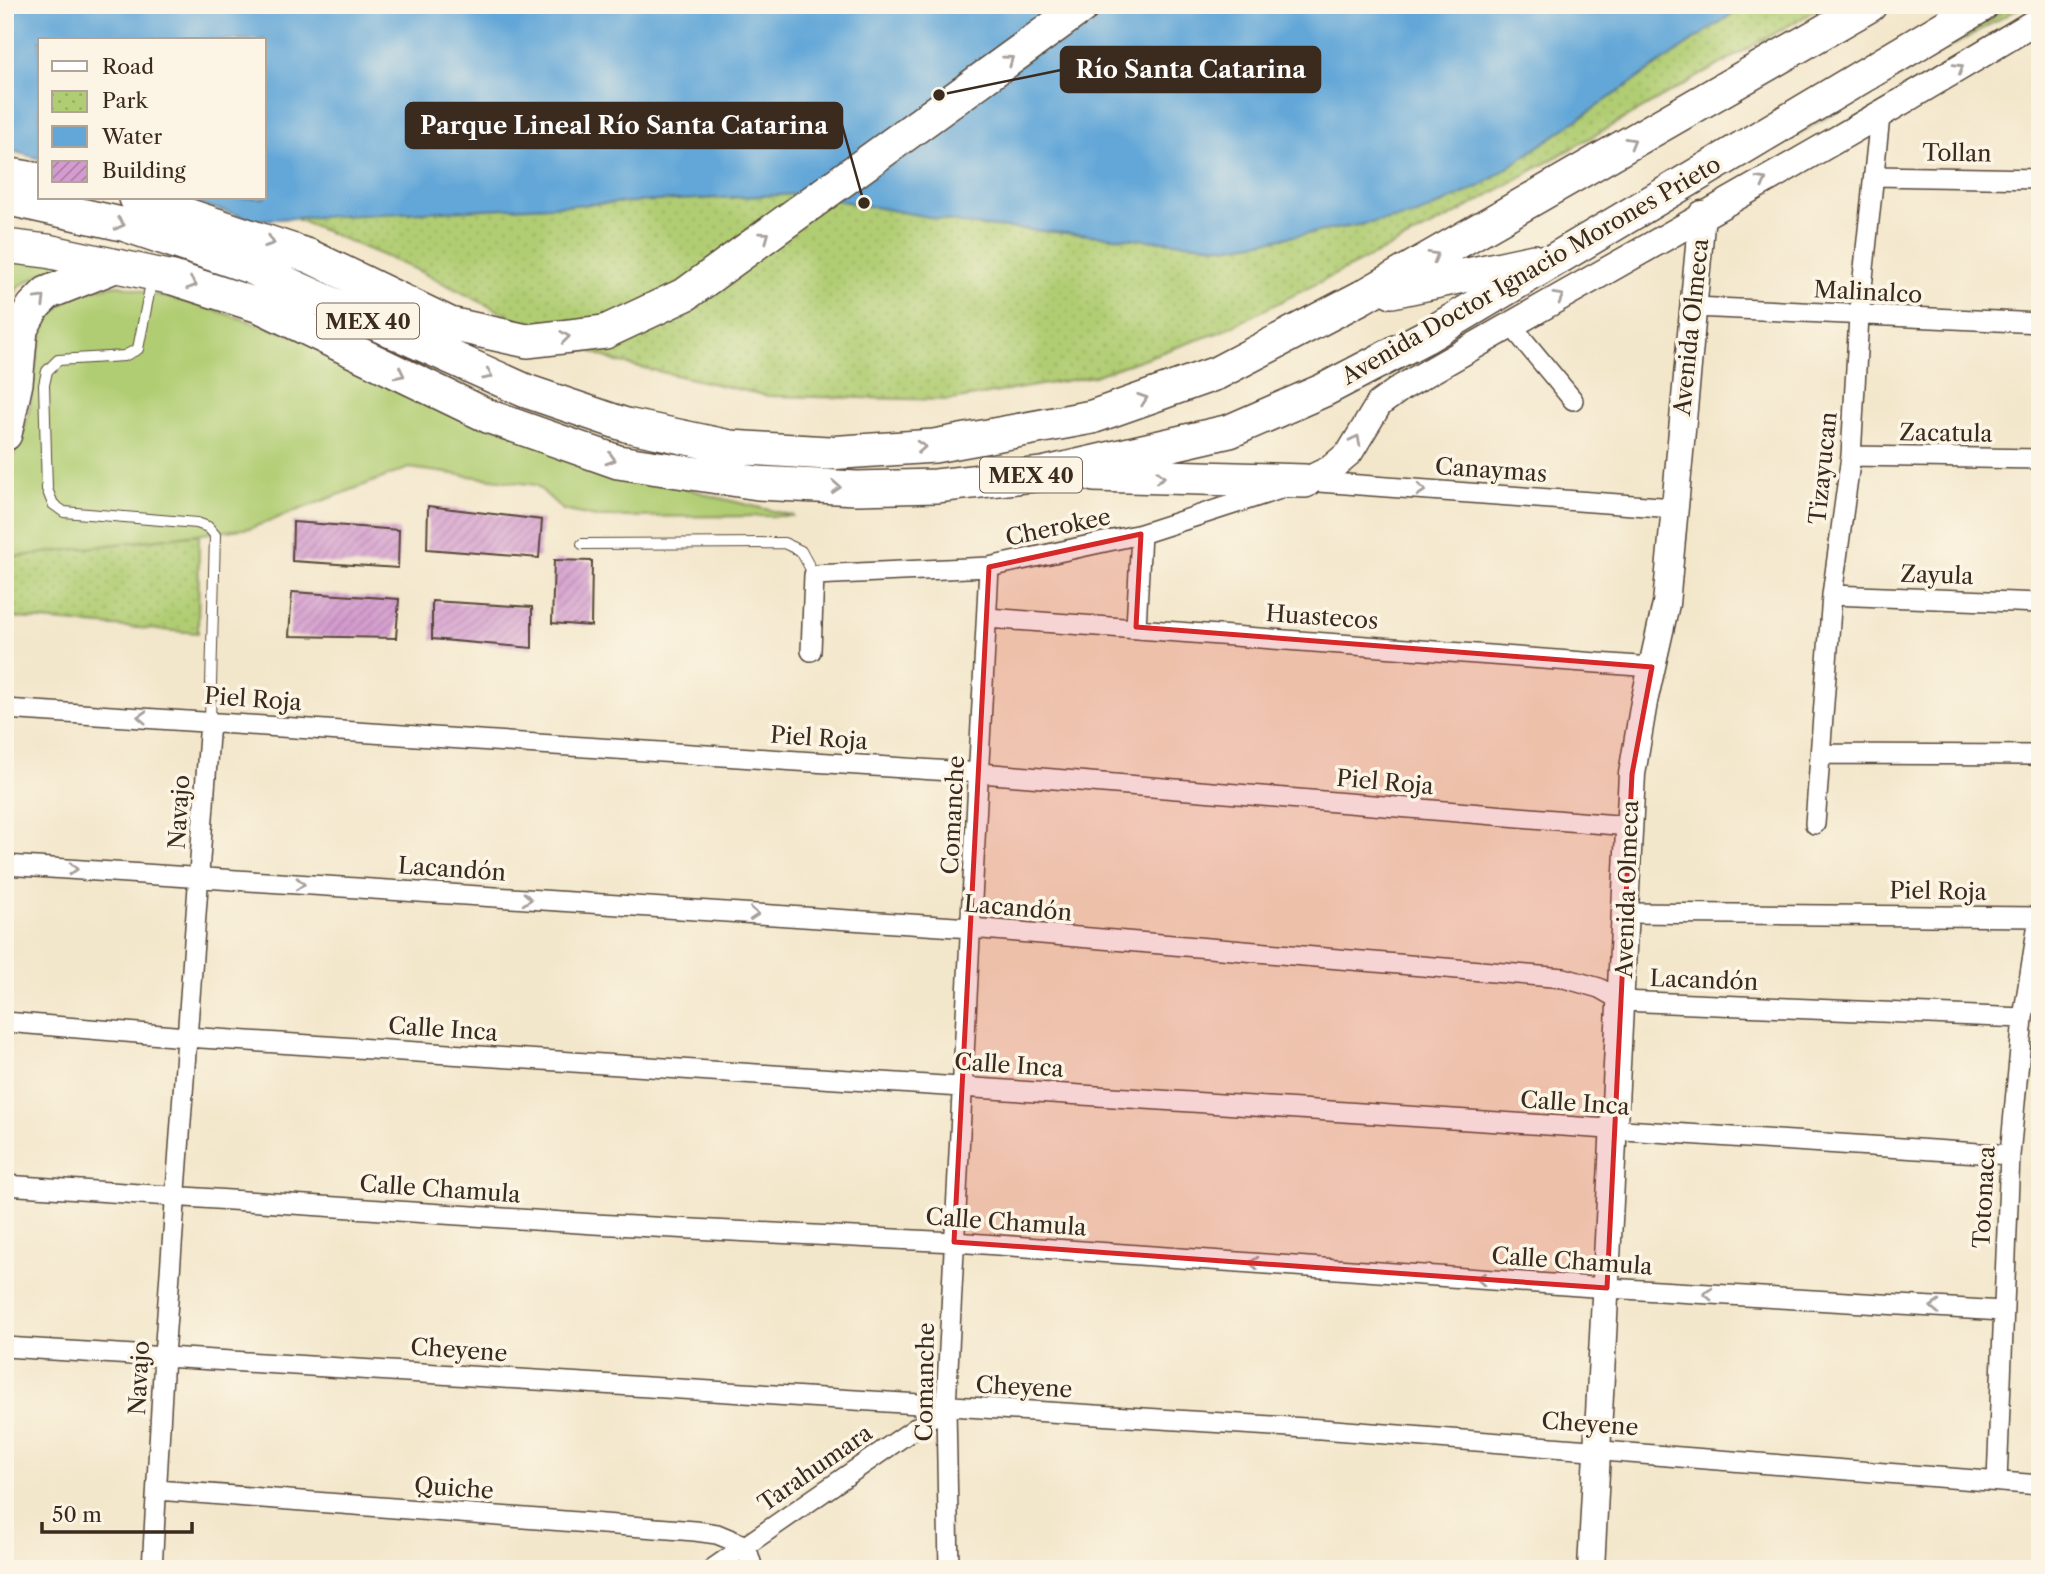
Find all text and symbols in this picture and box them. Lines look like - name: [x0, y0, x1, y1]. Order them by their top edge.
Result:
- legend: [38, 38, 266, 200]
- callout: Río Santa Catarina: [1061, 47, 1320, 92]
- text: Road: [102, 54, 154, 79]
- text: Río Santa Catarina: [1076, 55, 1307, 84]
- one-way arrow: [1001, 56, 1014, 68]
- one-way arrow: [1952, 63, 1965, 76]
- text: Park: [102, 88, 148, 113]
- callout: Parque Lineal Río Santa Catarina: [406, 103, 842, 148]
- text: Parque Lineal Río Santa Catarina: [420, 111, 829, 140]
- text: Water: [101, 124, 162, 149]
- one-way arrow: [1624, 138, 1637, 151]
- street label: Tollan: [1922, 138, 1992, 168]
- street label: Avenida Doctor Ignacio Morones Prieto: [1336, 150, 1726, 391]
- text: Building: [102, 158, 187, 183]
- one-way arrow: [1755, 176, 1767, 189]
- one-way arrow: [113, 216, 125, 230]
- one-way arrow: [757, 232, 770, 245]
- one-way arrow: [264, 234, 276, 248]
- street label: Avenida Olmeca: [1668, 236, 1714, 418]
- one-way arrow: [1426, 251, 1439, 264]
- street label: Malinalco: [1813, 275, 1923, 309]
- one-way arrow: [185, 276, 198, 290]
- one-way arrow: [1551, 292, 1564, 305]
- one-way arrow: [32, 296, 45, 309]
- road number: MEX 40: [317, 304, 419, 338]
- one-way arrow: [559, 329, 571, 344]
- one-way arrow: [393, 366, 405, 380]
- one-way arrow: [481, 367, 494, 381]
- one-way arrow: [1136, 393, 1148, 407]
- street label: Tizayucan: [1803, 410, 1843, 526]
- street label: Zacatula: [1899, 418, 1994, 448]
- one-way arrow: [1348, 435, 1362, 447]
- one-way arrow: [916, 440, 927, 455]
- one-way arrow: [604, 451, 617, 465]
- street label: Canaymas: [1434, 452, 1548, 488]
- road number: MEX 40: [980, 458, 1082, 492]
- one-way arrow: [1154, 470, 1165, 485]
- one-way arrow: [831, 480, 842, 495]
- one-way arrow: [1416, 482, 1427, 497]
- street label: Cherokee: [1003, 502, 1113, 552]
- street label: Zayula: [1900, 560, 1975, 590]
- street label: Huastecos: [1265, 599, 1379, 635]
- street label: Piel Roja: [203, 682, 303, 716]
- one-way arrow: [136, 710, 147, 725]
- street label: Piel Roja: [769, 721, 869, 755]
- street label: Comanche: [936, 755, 970, 875]
- street label: Piel Roja: [1335, 764, 1436, 800]
- street label: Navajo: [162, 774, 196, 850]
- street label: Avenida Olmeca: [1610, 799, 1644, 979]
- street label: Lacandón: [397, 851, 507, 887]
- one-way arrow: [68, 862, 79, 877]
- one-way arrow: [295, 876, 306, 891]
- street label: Piel Roja: [1889, 876, 1988, 906]
- street label: Lacandón: [963, 889, 1073, 927]
- one-way arrow: [522, 891, 533, 906]
- one-way arrow: [749, 906, 760, 921]
- street label: Lacandón: [1649, 964, 1759, 996]
- street label: Calle Inca: [387, 1011, 500, 1047]
- street label: Calle Inca: [953, 1047, 1066, 1083]
- street label: Calle Inca: [1519, 1085, 1632, 1121]
- street label: Totonaca: [1967, 1144, 2001, 1249]
- street label: Calle Chamula: [359, 1169, 522, 1209]
- street label: Calle Chamula: [925, 1202, 1088, 1242]
- street label: Calle Chamula: [1491, 1241, 1654, 1281]
- one-way arrow: [1248, 1256, 1259, 1271]
- one-way arrow: [1475, 1272, 1486, 1287]
- one-way arrow: [1702, 1287, 1713, 1302]
- one-way arrow: [1929, 1299, 1940, 1314]
- street label: Comanche: [910, 1322, 940, 1442]
- street label: Cheyene: [410, 1333, 508, 1367]
- street label: Navajo: [123, 1340, 155, 1416]
- street label: Cheyene: [975, 1370, 1073, 1404]
- street label: Cheyene: [1541, 1407, 1639, 1441]
- street label: Tarahumara: [753, 1418, 878, 1518]
- street label: Quiche: [413, 1471, 495, 1505]
- scale bar: [42, 1490, 192, 1534]
- text: 50 m: [52, 1502, 102, 1527]

